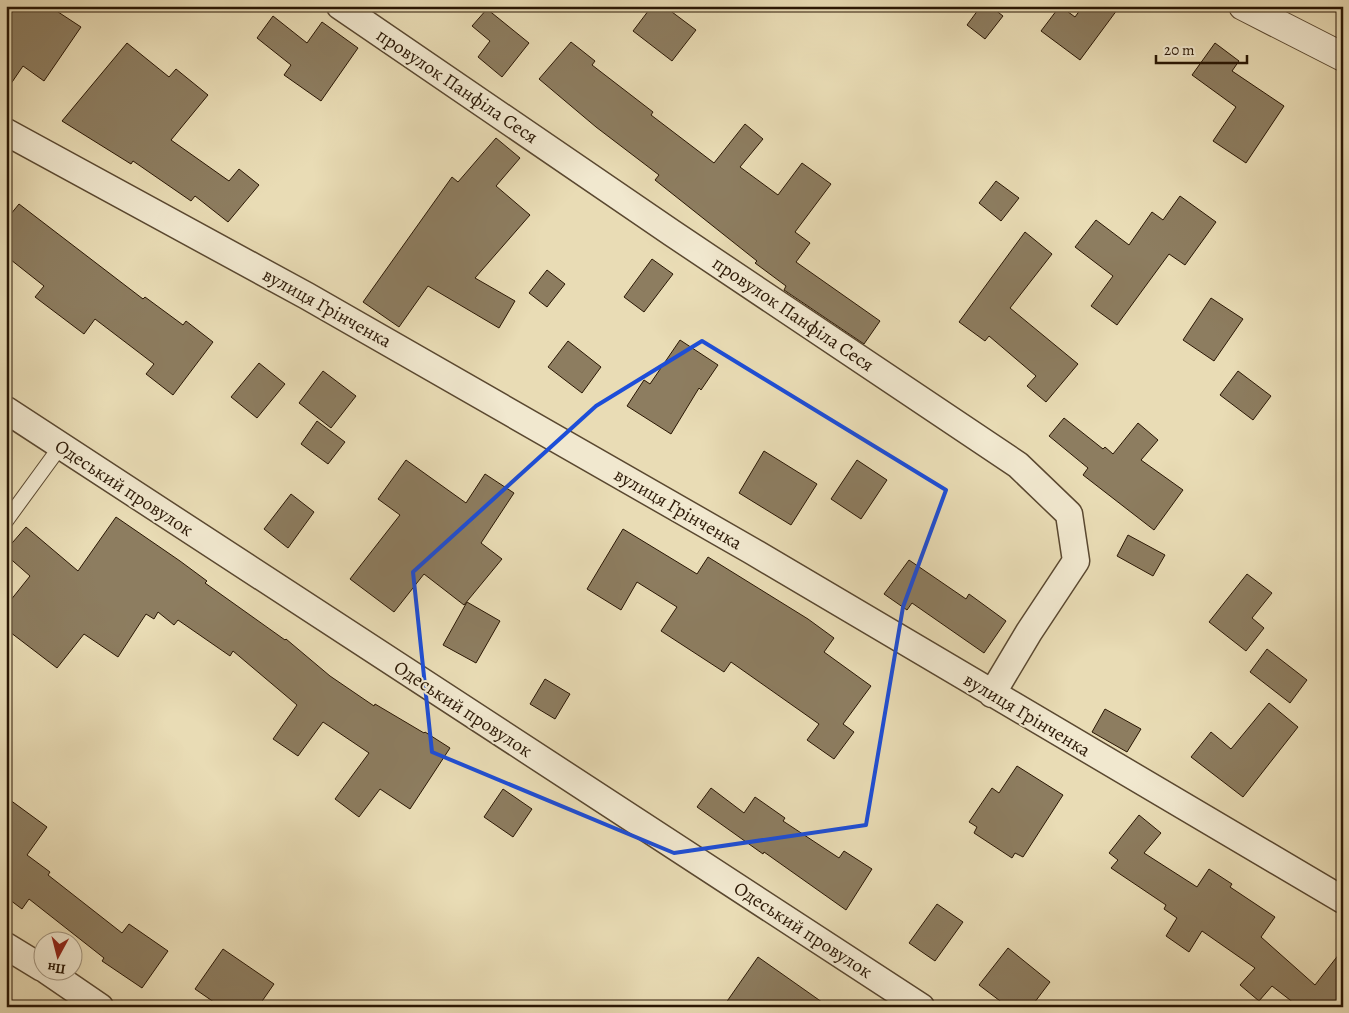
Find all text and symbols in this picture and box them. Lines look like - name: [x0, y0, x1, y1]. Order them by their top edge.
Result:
- street label: провулок Панфіла Сеся: [371, 22, 543, 150]
- scale bar: [1156, 32, 1248, 64]
- text: 20 m: [1164, 40, 1195, 60]
- street label: провулок Панфіла Сеся: [707, 250, 879, 378]
- street label: вулиця Грінченка: [258, 262, 396, 354]
- street label: Одеський провулок: [50, 433, 199, 543]
- street label: вулиця Грінченка: [609, 462, 747, 556]
- street label: Одеський провулок: [389, 654, 538, 764]
- street label: вулиця Грінченка: [959, 667, 1096, 763]
- street label: Одеський провулок: [729, 875, 878, 985]
- north arrow: [32, 930, 82, 980]
- text: Пн: [46, 958, 67, 979]

